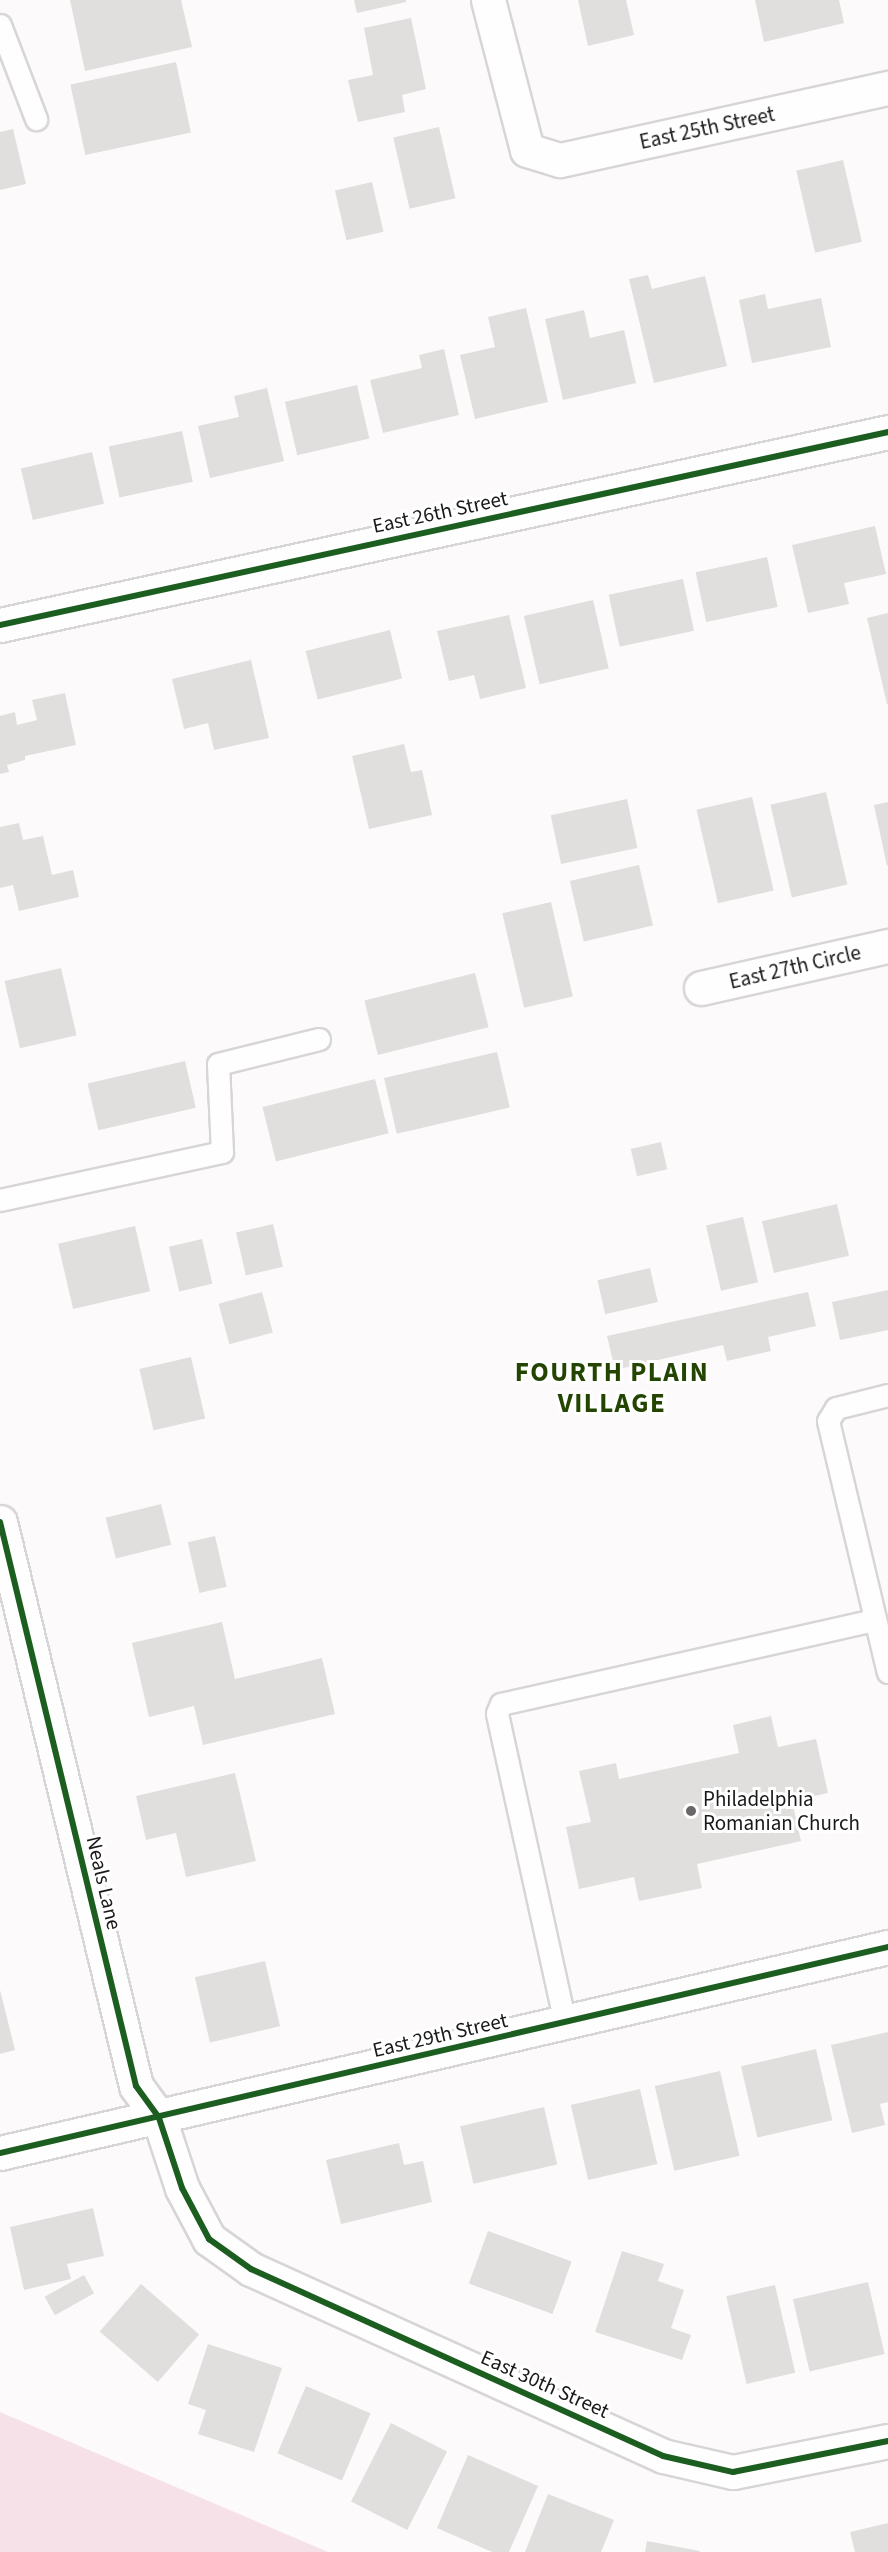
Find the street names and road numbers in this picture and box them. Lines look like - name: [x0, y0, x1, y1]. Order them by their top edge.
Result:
- street label: East 25th Street: [637, 101, 777, 155]
- street label: East 26th Street: [370, 485, 510, 539]
- street label: East 27th Circle: [727, 940, 863, 994]
- street label: Neals Lane: [81, 1834, 127, 1932]
- street label: East 29th Street: [370, 2007, 510, 2063]
- street label: East 30th Street: [477, 2345, 613, 2423]

